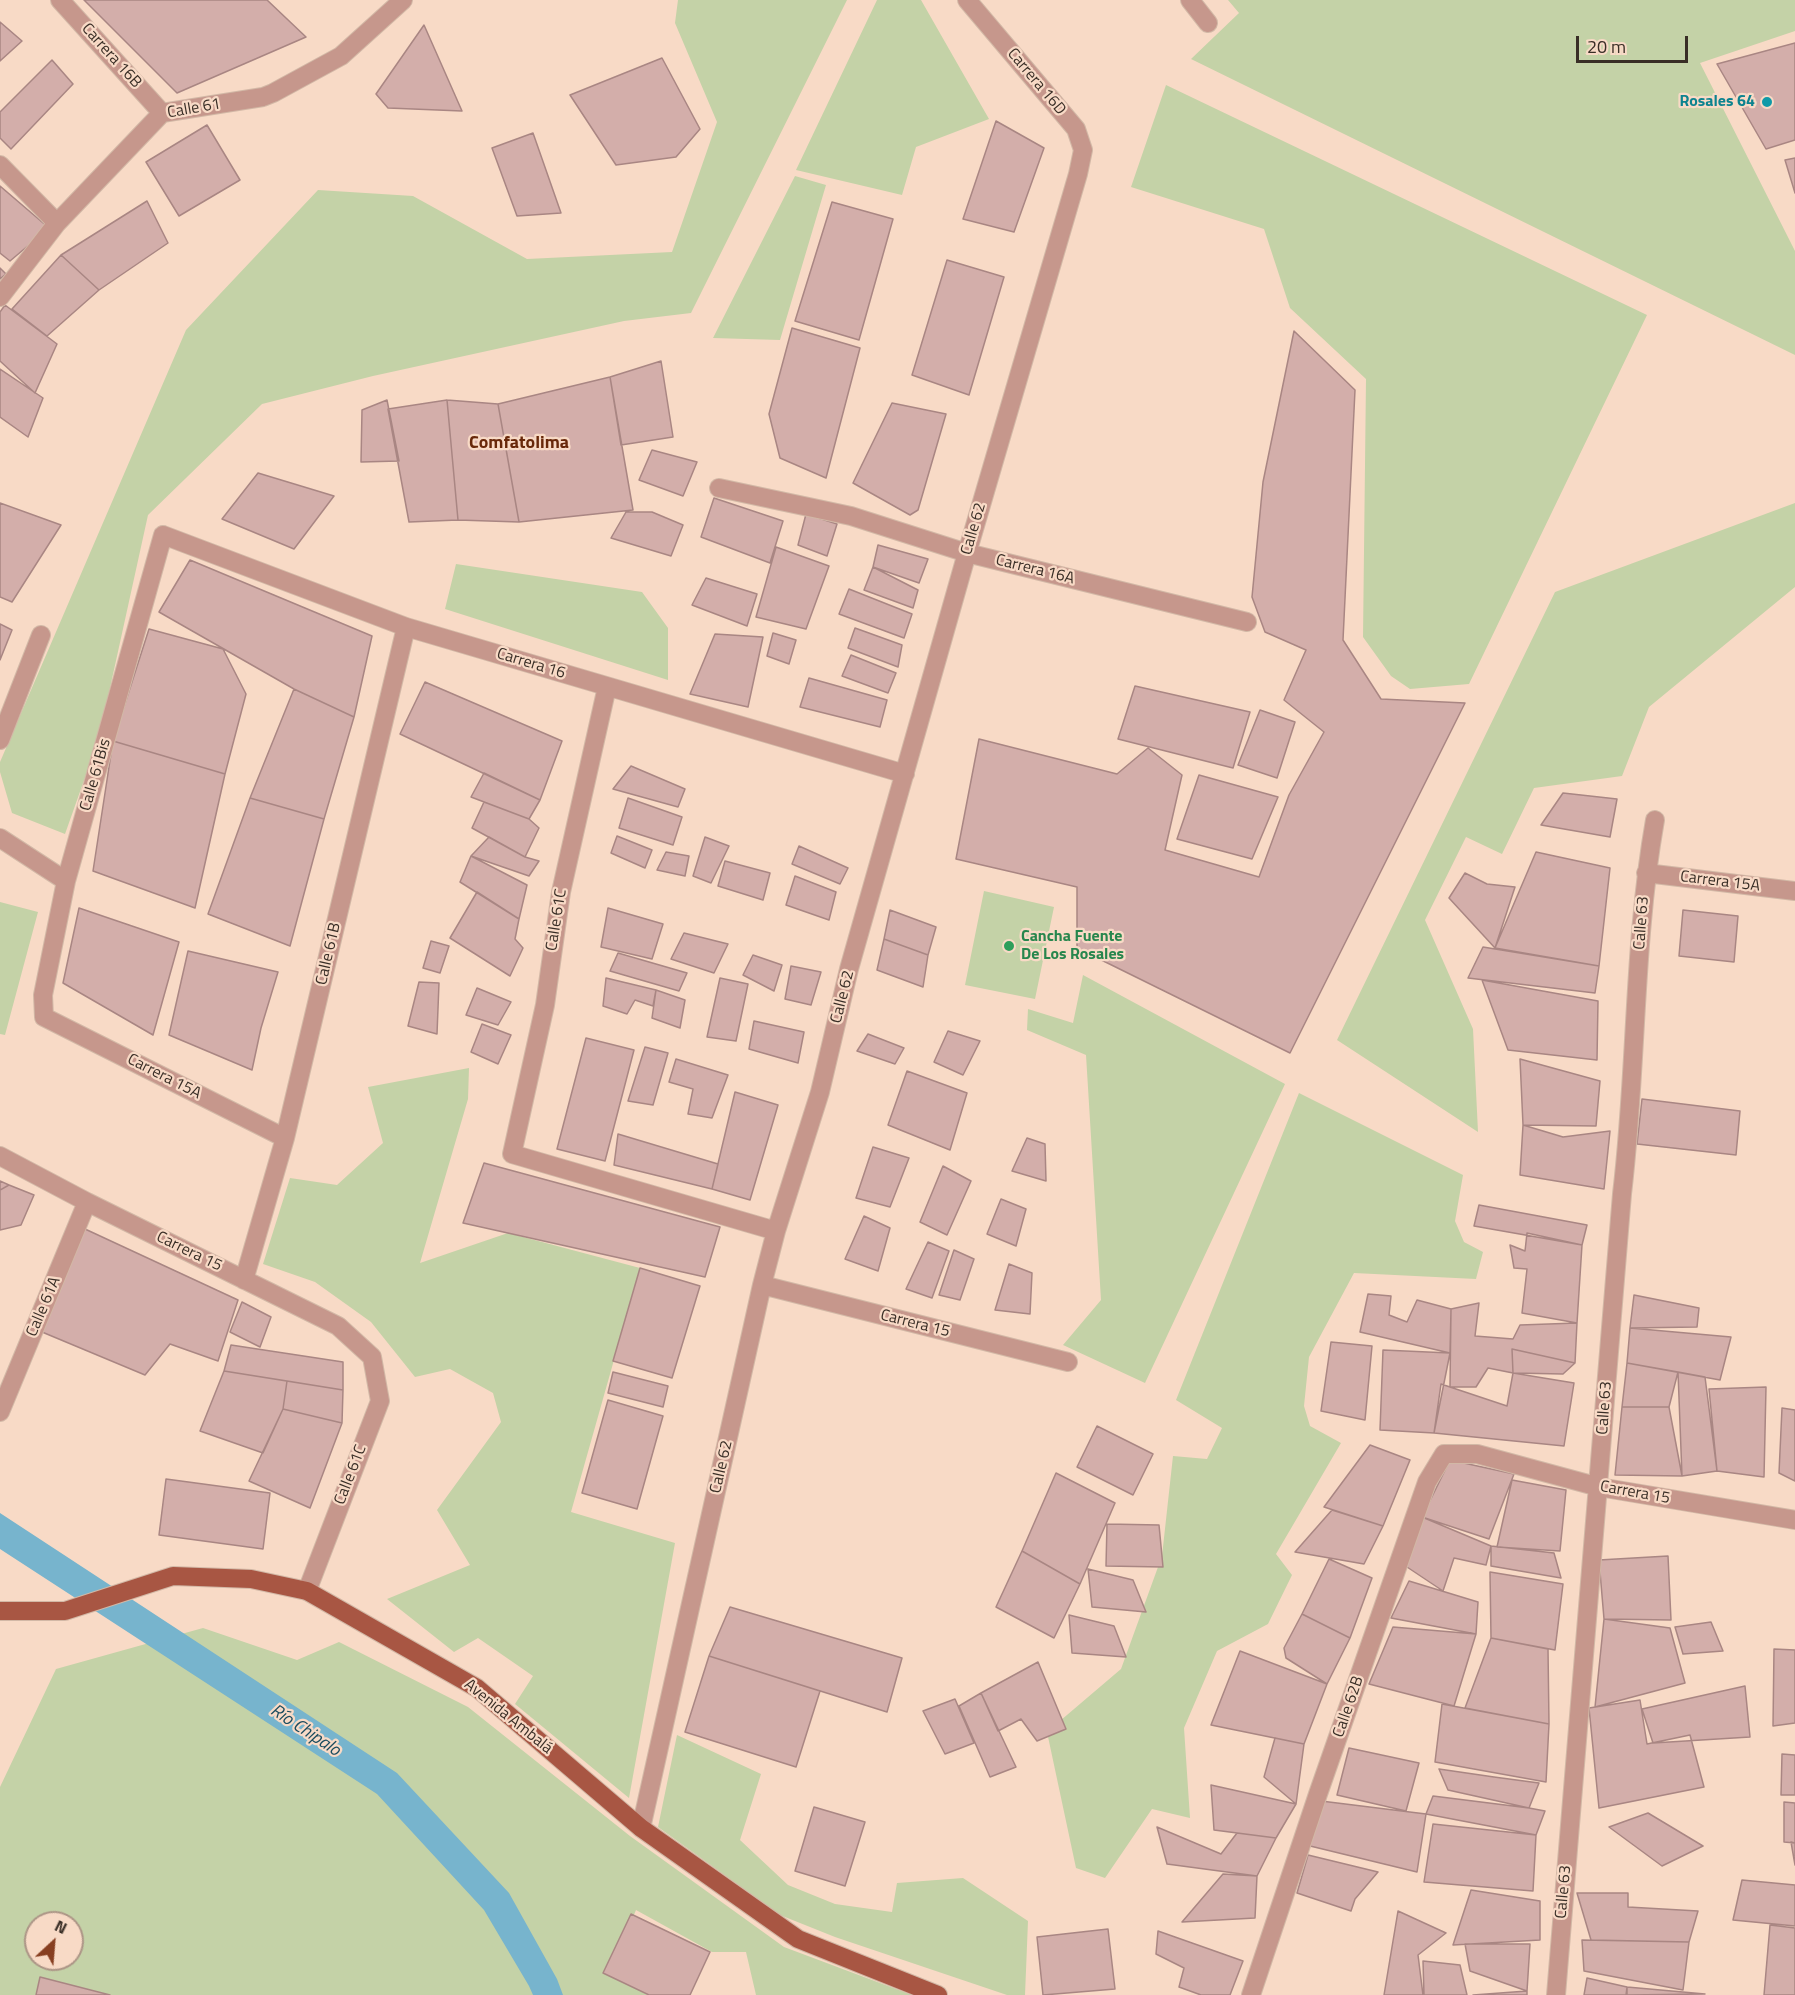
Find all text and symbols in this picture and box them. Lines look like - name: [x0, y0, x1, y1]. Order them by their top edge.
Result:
- street label: Carrera 16B: [77, 20, 145, 92]
- scale bar: [1579, 24, 1692, 62]
- text: 20 m: [1587, 33, 1626, 60]
- street label: Carrera 16D: [1003, 45, 1069, 119]
- place label: Rosales 64: [1679, 92, 1755, 112]
- street label: Calle 61: [166, 95, 222, 123]
- marker: Rosales 64: [1760, 95, 1774, 109]
- district label: Comfatolima: [469, 433, 569, 455]
- street label: Calle 62: [957, 501, 991, 557]
- street label: Carrera 16A: [994, 551, 1076, 589]
- street label: Carrera 16: [494, 644, 568, 684]
- street label: Calle 61Bis: [77, 737, 115, 813]
- street label: Carrera 15A: [1679, 868, 1761, 896]
- street label: Calle 61C: [543, 888, 571, 952]
- street label: Calle 63: [1631, 896, 1653, 950]
- street label: Calle 61B: [313, 921, 345, 987]
- place label: Cancha Fuente De Los Rosales: [1021, 927, 1124, 965]
- marker: Cancha Fuente De Los Rosales: [1002, 939, 1016, 953]
- street label: Calle 62: [827, 969, 859, 1025]
- street label: Carrera 15A: [124, 1050, 204, 1104]
- street label: Carrera 15: [153, 1228, 225, 1276]
- street label: Calle 61A: [23, 1274, 65, 1340]
- street label: Carrera 15: [878, 1306, 952, 1342]
- street label: Calle 63: [1594, 1381, 1616, 1435]
- street label: Calle 62: [707, 1439, 737, 1495]
- street label: Calle 61C: [331, 1442, 371, 1508]
- street label: Carrera 15: [1599, 1477, 1671, 1509]
- street label: Calle 62B: [1330, 1674, 1368, 1740]
- street label: Avenida Ambalá: [460, 1676, 556, 1758]
- water label: Río Chipalo: [266, 1700, 344, 1762]
- street label: Calle 63: [1552, 1864, 1576, 1920]
- north arrow: [24, 1911, 84, 1971]
- text: N: [51, 1913, 71, 1940]

